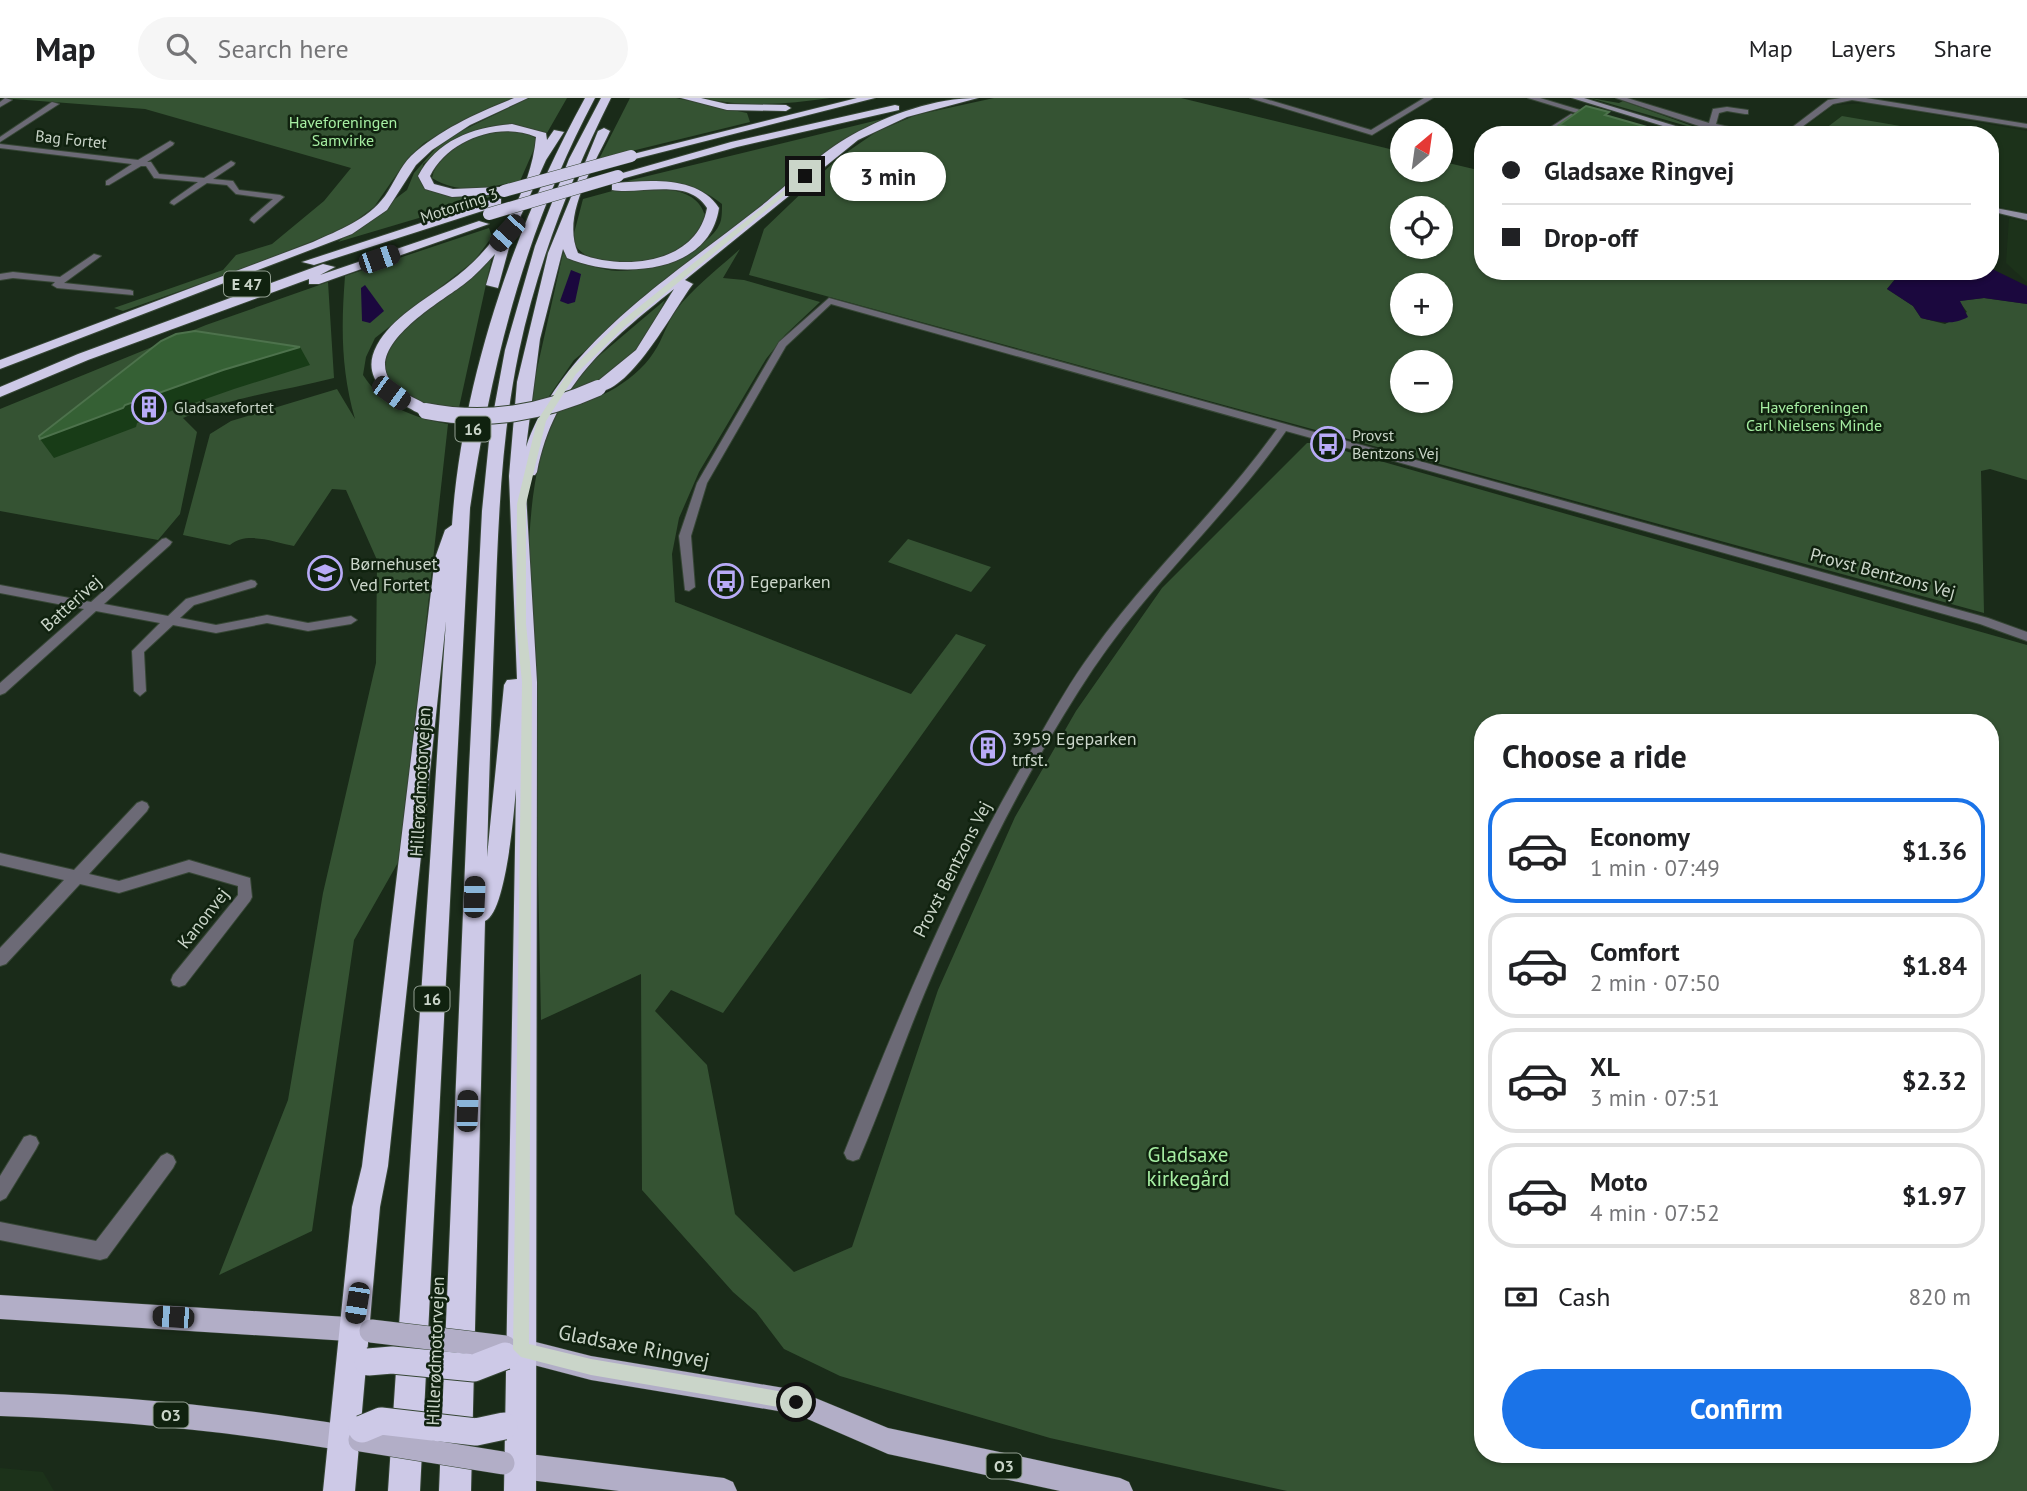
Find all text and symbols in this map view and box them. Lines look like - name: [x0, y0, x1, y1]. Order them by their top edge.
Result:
- search box: [138, 17, 628, 80]
- text: Map: [35, 27, 96, 70]
- icon: search: [162, 29, 200, 67]
- text: Search here: [218, 32, 349, 65]
- text: Map: [1749, 33, 1793, 64]
- text: Layers: [1831, 33, 1896, 64]
- text: Share: [1934, 33, 1992, 64]
- park label: Haveforeningen Samvirke: [289, 112, 397, 150]
- north arrow: [1390, 119, 1452, 182]
- map controls: [1390, 119, 1453, 413]
- street label: Bag Fortet: [34, 125, 108, 153]
- callout: 3 min: [830, 152, 945, 200]
- text: Gladsaxe Ringvej: [1544, 154, 1734, 187]
- route end: [789, 160, 821, 192]
- text: 3 min: [860, 162, 916, 191]
- street label: Motorring 3: [418, 183, 500, 227]
- button: locate: [1390, 196, 1453, 259]
- car: [486, 210, 529, 256]
- text: Drop-off: [1544, 221, 1638, 254]
- car: [356, 242, 403, 276]
- road number: E 47: [224, 272, 270, 296]
- button: +: [1390, 273, 1453, 336]
- button: −: [1390, 350, 1453, 413]
- car: [368, 372, 415, 414]
- building icon: Gladsaxefortet: [130, 388, 168, 426]
- place label: Gladsaxefortet: [174, 397, 274, 417]
- park label: Haveforeningen Carl Nielsens Minde: [1746, 397, 1882, 435]
- road number: 16: [456, 416, 490, 442]
- bus stop icon: Provst Bentzons Vej: [1309, 425, 1347, 463]
- place label: Provst Bentzons Vej: [1352, 425, 1439, 463]
- street label: Provst Bentzons Vej: [1808, 542, 1958, 604]
- place label: Børnehuset Ved Fortet: [349, 552, 438, 596]
- school or university icon: Børnehuset Ved Fortet: [306, 554, 344, 592]
- bus stop icon: Egeparken: [707, 562, 745, 600]
- street label: Batterivej: [36, 570, 106, 636]
- place label: Egeparken: [750, 570, 831, 593]
- street label: Hillerødmotorvejen: [405, 707, 435, 857]
- place label: 3959 Egeparken trfst.: [1012, 727, 1137, 771]
- building icon: 3959 Egeparken trfst.: [969, 729, 1007, 767]
- text: Choose a ride: [1502, 735, 1687, 777]
- street label: Provst Bentzons Vej: [908, 797, 996, 941]
- icon: car: [1506, 819, 1569, 882]
- text: Economy: [1590, 820, 1690, 853]
- text: $1.36: [1902, 834, 1967, 867]
- text: 1 min · 07:49: [1590, 853, 1720, 882]
- car: [463, 876, 486, 918]
- street label: Kanonvej: [172, 883, 234, 953]
- icon: car: [1506, 934, 1569, 997]
- text: Comfort: [1590, 935, 1680, 968]
- text: $1.84: [1902, 949, 1967, 982]
- text: 2 min · 07:50: [1590, 968, 1720, 997]
- road number: 16: [414, 986, 450, 1012]
- icon: car: [1506, 1049, 1569, 1112]
- text: XL: [1590, 1050, 1620, 1083]
- text: $2.32: [1902, 1064, 1967, 1097]
- text: 3 min · 07:51: [1590, 1083, 1720, 1112]
- car: [456, 1090, 479, 1132]
- park label: Gladsaxe kirkegård: [1146, 1141, 1230, 1192]
- icon: car: [1506, 1164, 1569, 1227]
- text: Moto: [1590, 1165, 1648, 1198]
- text: $1.97: [1902, 1179, 1967, 1212]
- text: 4 min · 07:52: [1590, 1198, 1720, 1227]
- street label: Hillerødmotorvejen: [421, 1276, 449, 1426]
- icon: cash: [1502, 1278, 1540, 1316]
- text: Cash: [1558, 1280, 1610, 1313]
- car: [344, 1281, 371, 1325]
- text: 820 m: [1909, 1282, 1971, 1311]
- car: [152, 1305, 195, 1329]
- street label: Gladsaxe Ringvej: [556, 1318, 712, 1374]
- button: Confirm: [1502, 1369, 1971, 1449]
- route start: [780, 1386, 812, 1418]
- road number: O3: [154, 1402, 188, 1428]
- road number: O3: [986, 1454, 1021, 1478]

